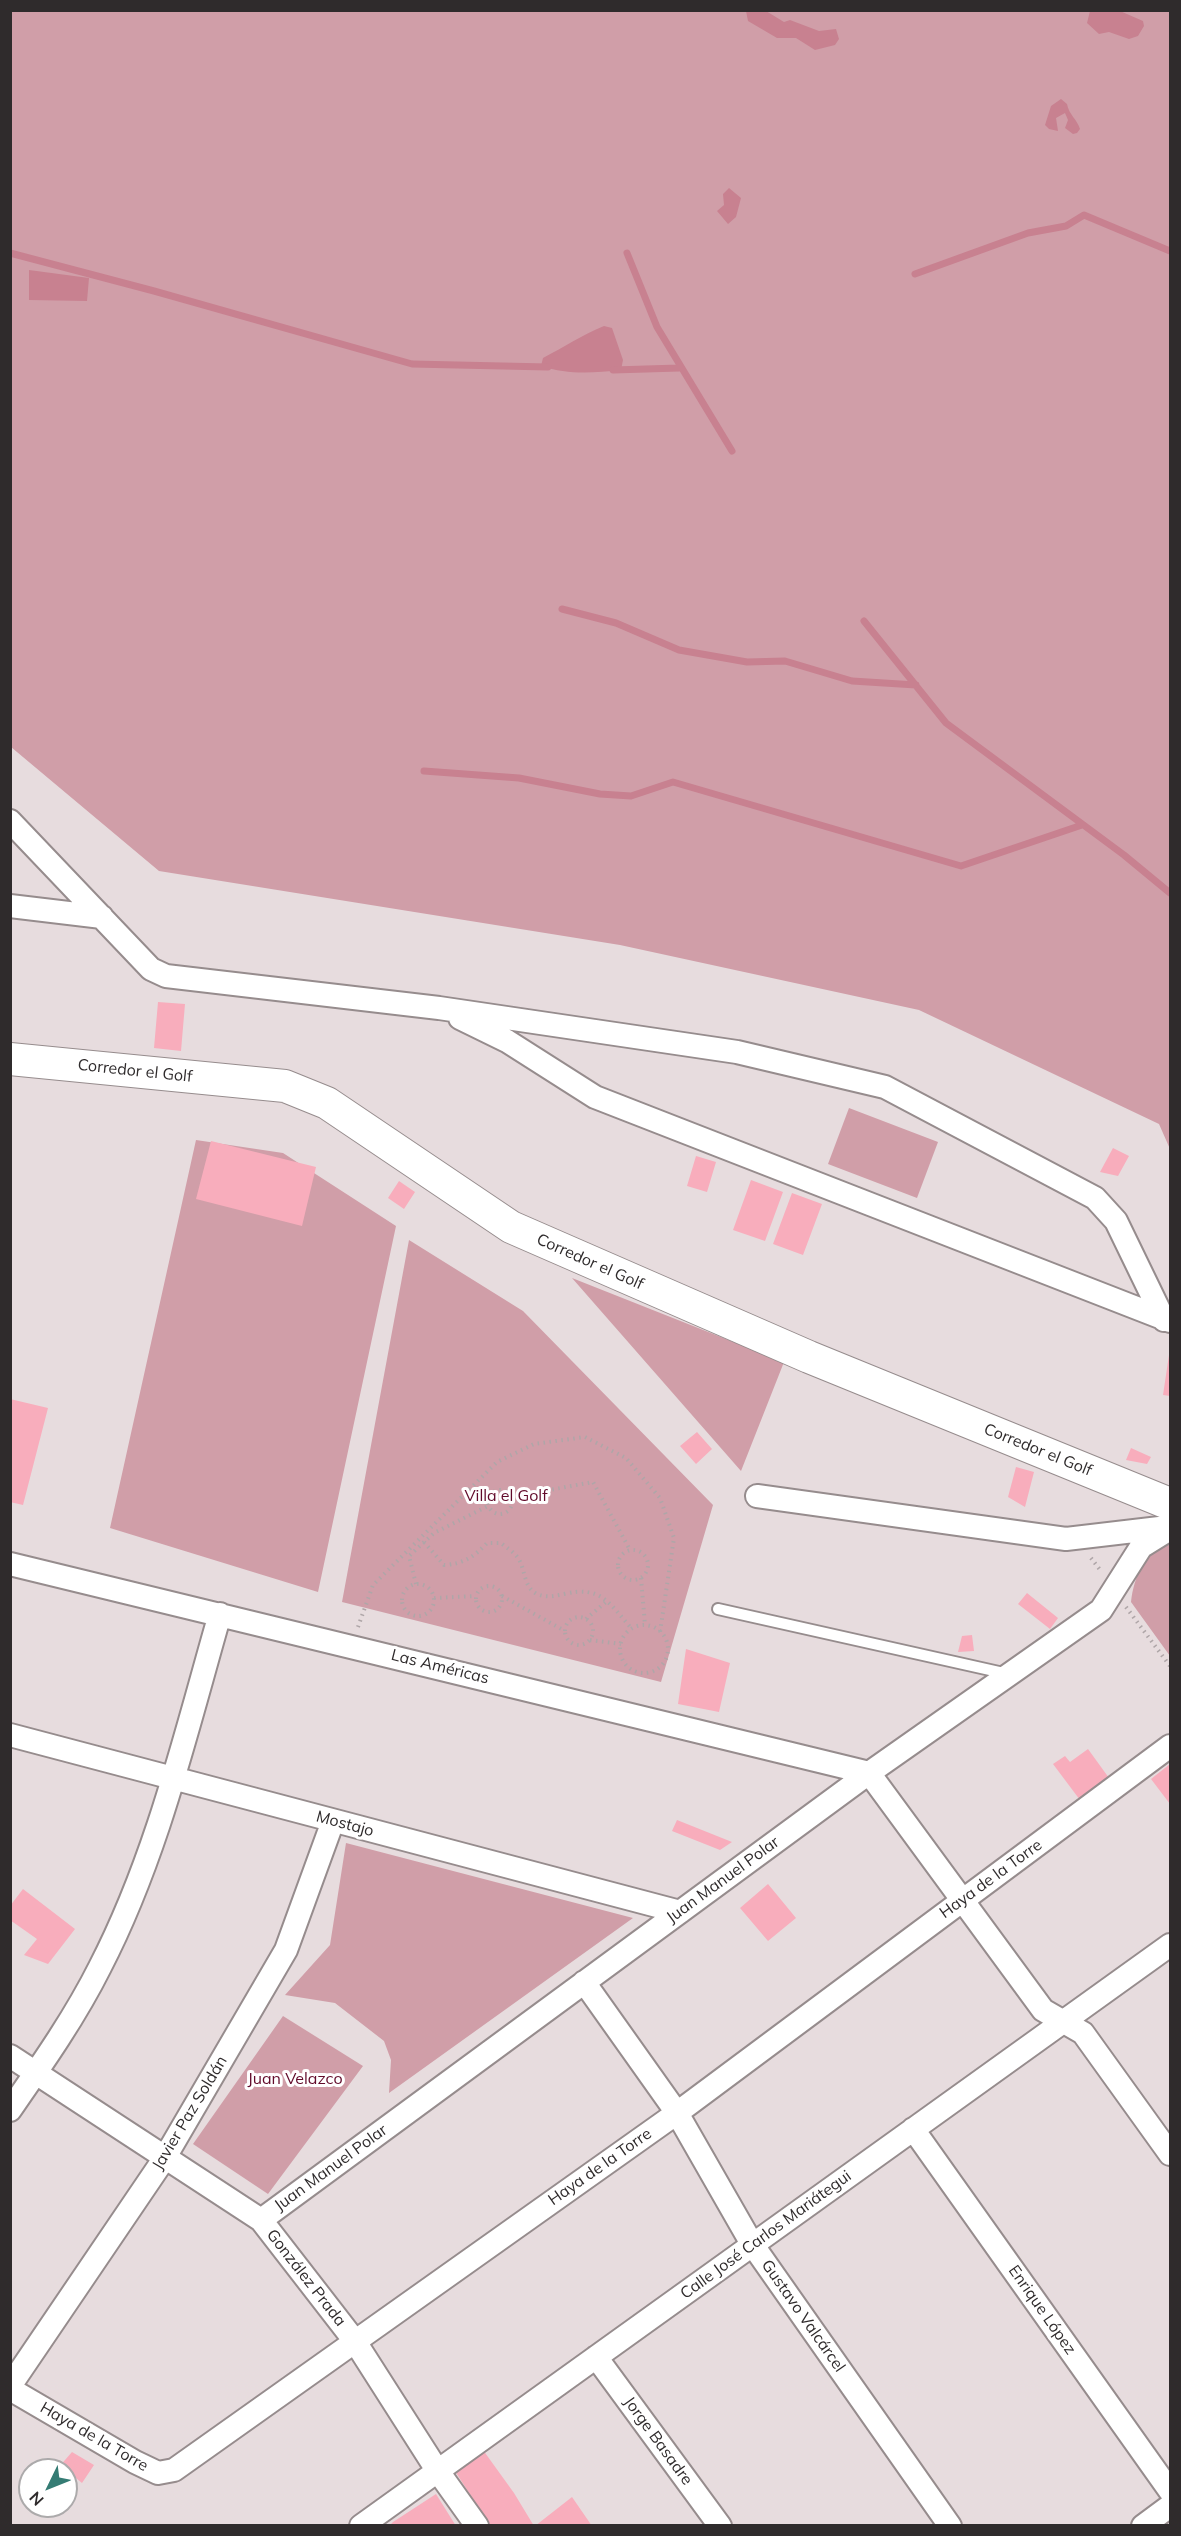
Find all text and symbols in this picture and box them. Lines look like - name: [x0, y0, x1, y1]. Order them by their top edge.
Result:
- street label: Corredor el Golf: [77, 1055, 193, 1087]
- street label: Corredor el Golf: [533, 1230, 647, 1294]
- street label: Corredor el Golf: [981, 1420, 1095, 1480]
- park label: Villa el Golf: [464, 1486, 548, 1506]
- street label: Las Américas: [389, 1646, 491, 1688]
- street label: Mostajo: [314, 1807, 376, 1841]
- street label: Juan Manuel Polar: [663, 1833, 783, 1927]
- street label: Haya de la Torre: [936, 1835, 1046, 1923]
- street label: Javier Paz Soldán: [148, 2053, 232, 2173]
- park label: Juan Velazco: [247, 2069, 343, 2089]
- street label: Juan Manuel Polar: [271, 2121, 391, 2215]
- street label: Haya de la Torre: [545, 2124, 655, 2210]
- street label: Calle José Carlos Mariátegui: [677, 2167, 855, 2303]
- street label: González Prada: [262, 2226, 350, 2330]
- street label: Gustavo Valcárcel: [757, 2256, 849, 2376]
- street label: Enrique López: [1004, 2262, 1080, 2358]
- street label: Jorge Basadre: [619, 2393, 697, 2489]
- street label: Haya de la Torre: [36, 2398, 152, 2476]
- north arrow: [18, 2458, 78, 2518]
- text: N: [25, 2488, 48, 2510]

